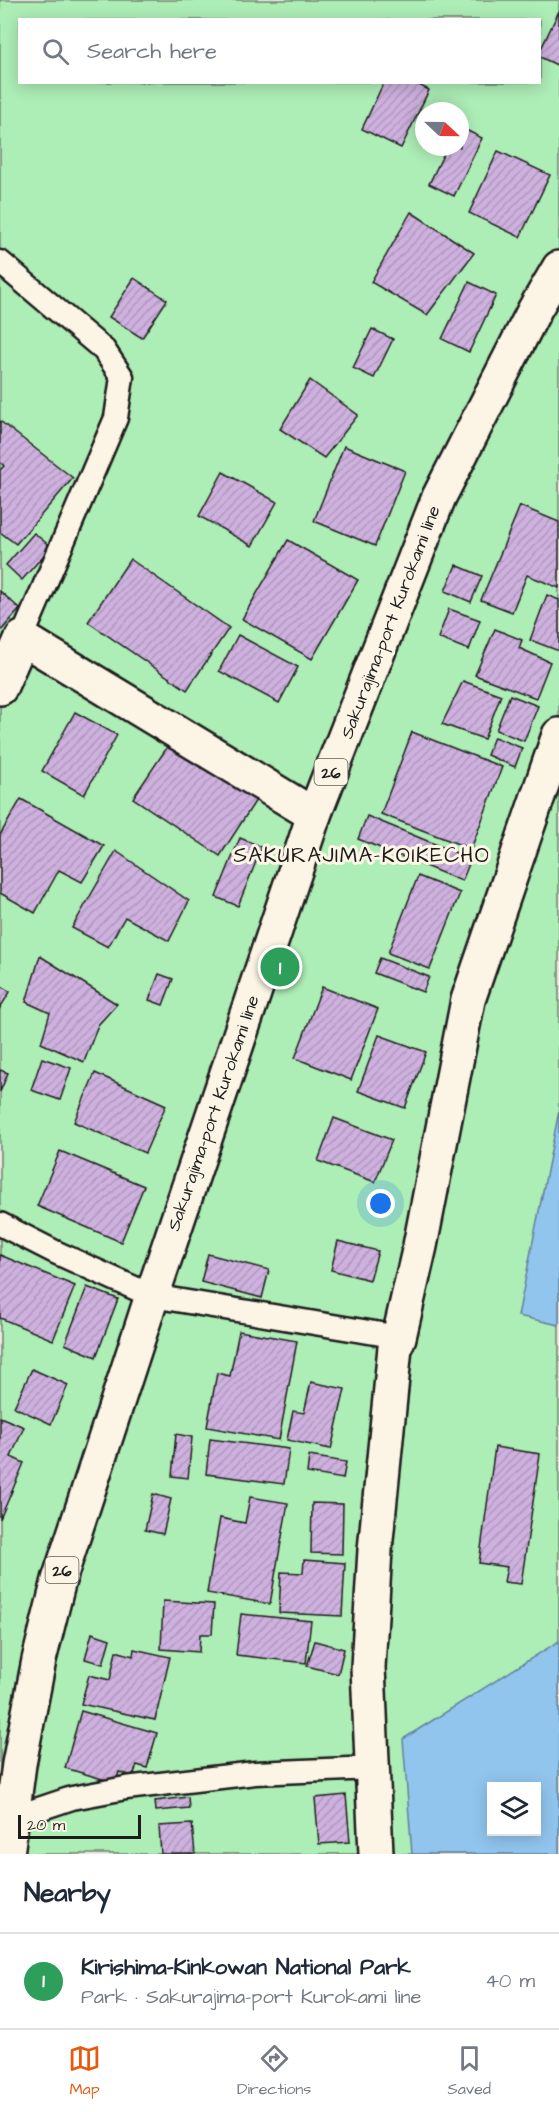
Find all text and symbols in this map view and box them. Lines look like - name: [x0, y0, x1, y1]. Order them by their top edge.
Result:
- search box: [18, 18, 541, 84]
- icon: search: [39, 35, 72, 68]
- text: Search here: [87, 36, 217, 67]
- north arrow: [415, 102, 469, 156]
- street label: Sakurajima-port Kurokami line: [334, 502, 447, 742]
- road number: 26: [314, 759, 348, 785]
- district label: SAKURAJIMA-KOIKECHO: [234, 841, 490, 870]
- pin: 1: [260, 944, 300, 990]
- street label: Sakurajima-port Kurokami line: [161, 992, 266, 1234]
- your location: [366, 1189, 395, 1218]
- road number: 26: [46, 1557, 78, 1583]
- map controls: [487, 1782, 541, 1836]
- button: layers: [487, 1782, 541, 1836]
- scale bar: [18, 1812, 141, 1840]
- text: 20 m: [27, 1814, 65, 1836]
- text: Nearby: [24, 1875, 111, 1911]
- text: Kirishima-Kinkowan National Park: [81, 1952, 411, 1983]
- text: 1: [42, 1967, 45, 1995]
- text: 40 m: [485, 1967, 535, 1995]
- text: Park · Sakurajima-port Kurokami line: [81, 1983, 421, 2011]
- tab: Map: [68, 2042, 101, 2100]
- tab: Directions: [237, 2042, 311, 2100]
- tab: Saved: [447, 2042, 491, 2100]

